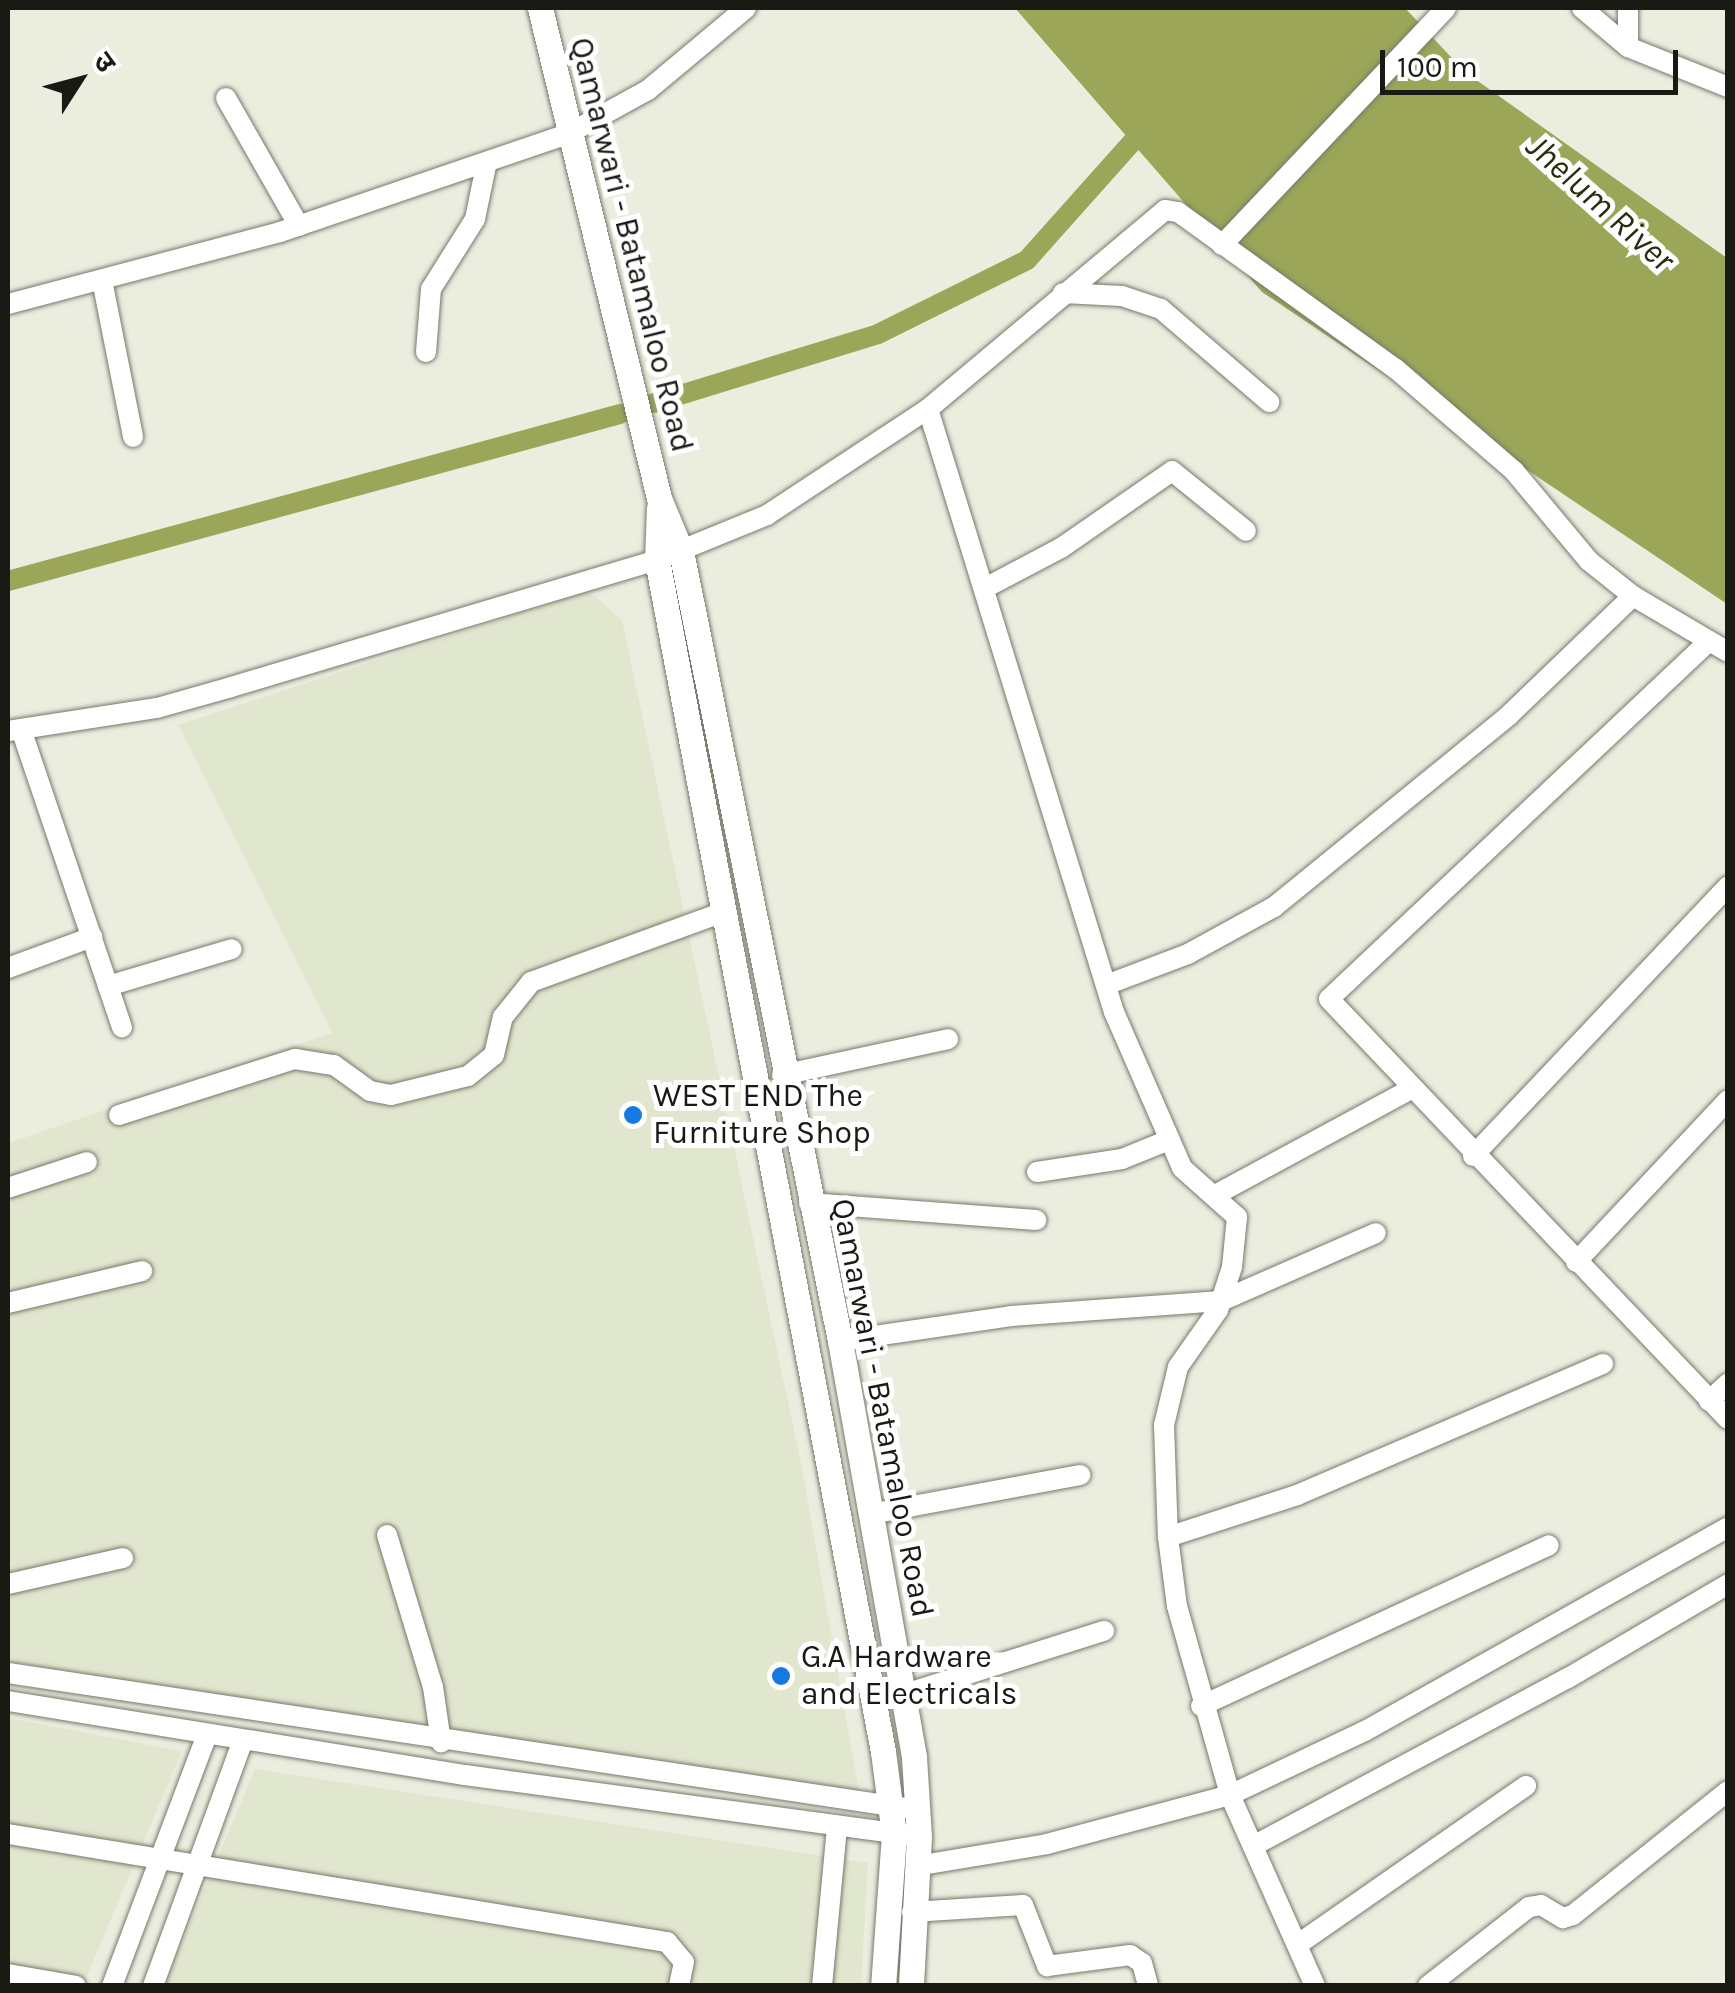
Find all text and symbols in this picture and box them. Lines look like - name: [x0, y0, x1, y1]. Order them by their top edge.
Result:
- north arrow: [30, 30, 130, 130]
- scale bar: [1385, 30, 1682, 92]
- street label: Qamarwari - Batamaloo Road: [561, 34, 701, 456]
- text: उ: [87, 46, 123, 78]
- text: 100 m: [1397, 49, 1478, 85]
- water label: Jhelum River: [1517, 125, 1683, 281]
- place label: WEST END The Furniture Shop: [653, 1078, 871, 1153]
- marker: WEST END The Furniture Shop: [622, 1104, 644, 1126]
- street label: Qamarwari - Batamaloo Road: [823, 1195, 941, 1621]
- place label: G.A Hardware and Electricals: [801, 1639, 1017, 1714]
- marker: G.A Hardware and Electricals: [770, 1665, 792, 1687]

